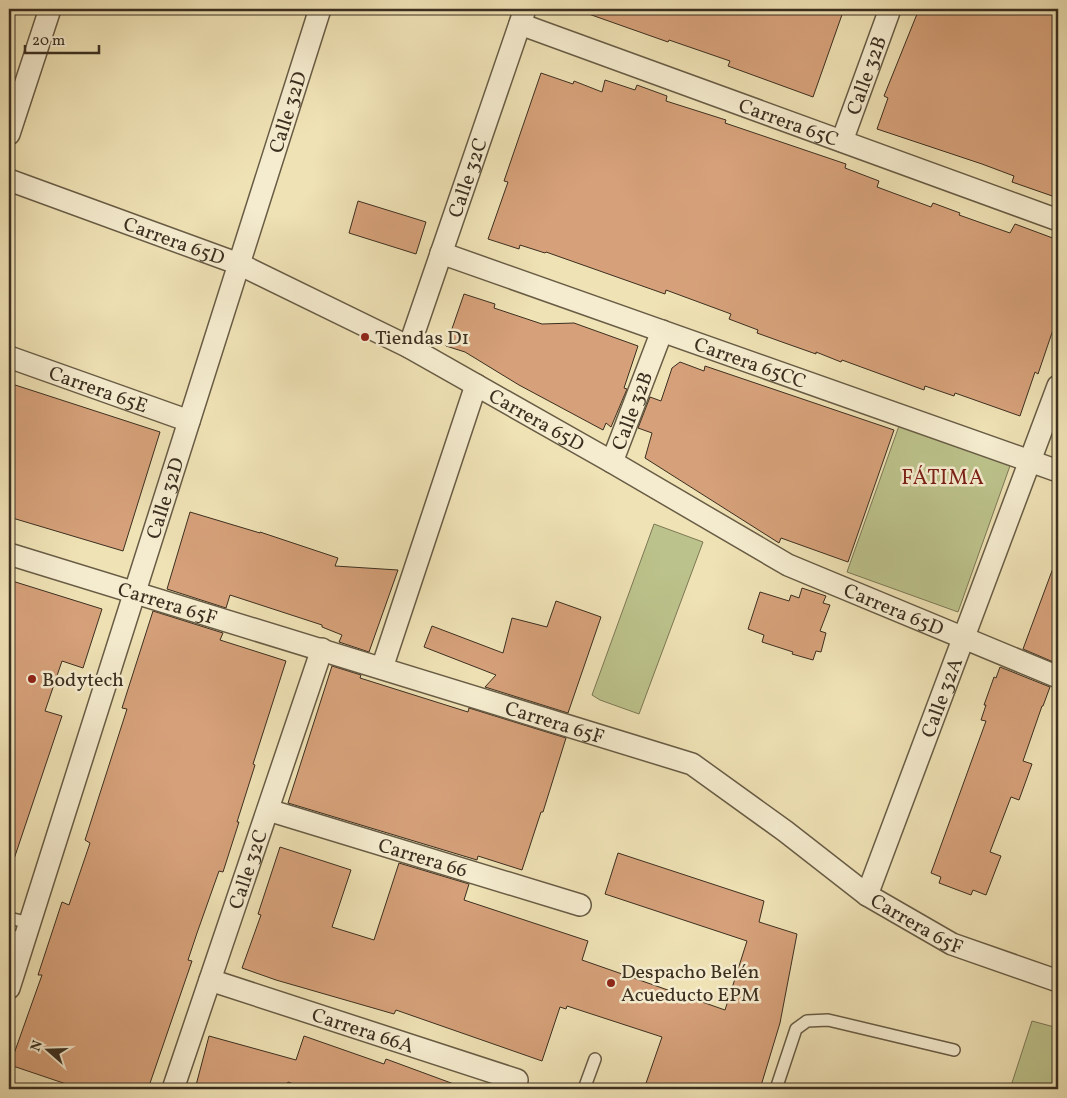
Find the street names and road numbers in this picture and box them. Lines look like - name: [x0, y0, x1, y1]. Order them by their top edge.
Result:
- street label: Calle 32B: [841, 33, 895, 119]
- street label: Calle 32D: [263, 68, 315, 157]
- street label: Carrera 65C: [734, 93, 842, 155]
- street label: Calle 32C: [442, 135, 496, 222]
- street label: Carrera 65D: [119, 211, 228, 274]
- street label: Carrera 65CC: [690, 331, 809, 397]
- street label: Carrera 65E: [44, 360, 151, 421]
- street label: Calle 32B: [606, 368, 661, 455]
- street label: Carrera 65D: [483, 383, 589, 459]
- street label: Calle 32D: [140, 454, 193, 543]
- street label: Carrera 65F: [114, 576, 220, 633]
- street label: Carrera 65D: [839, 578, 948, 644]
- street label: Calle 32A: [915, 654, 971, 742]
- street label: Carrera 65F: [501, 695, 607, 752]
- street label: Calle 32C: [223, 826, 276, 913]
- street label: Carrera 66: [374, 832, 470, 886]
- street label: Carrera 65F: [865, 888, 966, 963]
- street label: Carrera 66A: [308, 1002, 417, 1061]

